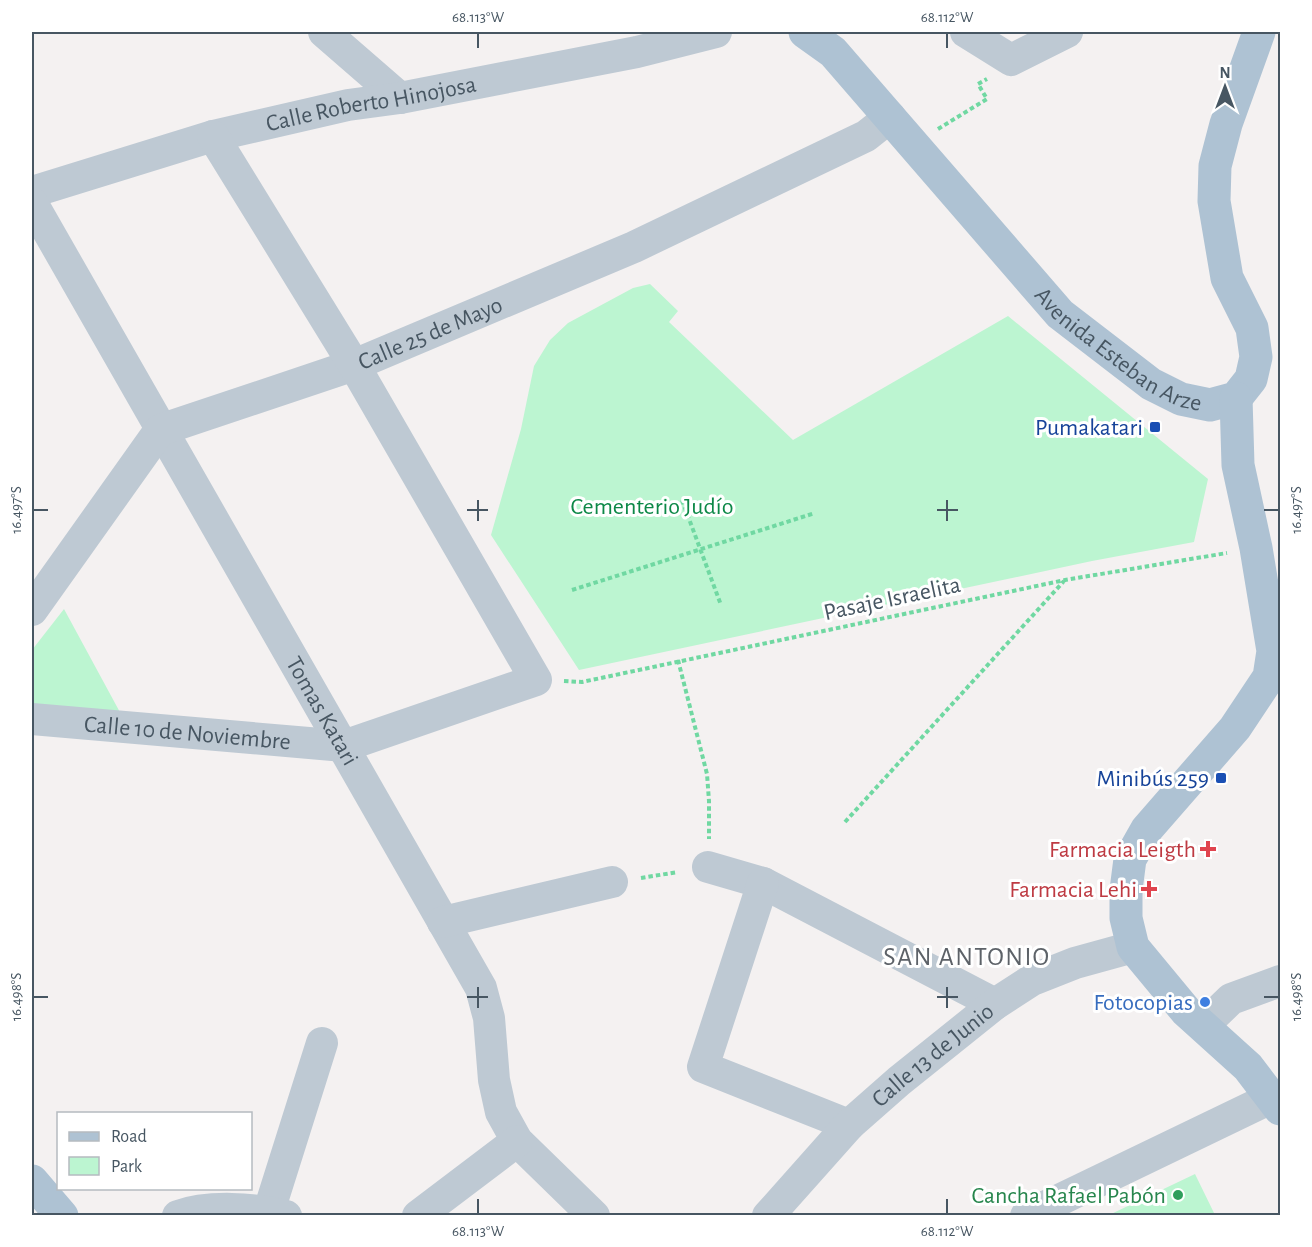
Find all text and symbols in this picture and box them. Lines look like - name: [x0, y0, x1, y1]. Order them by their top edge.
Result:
- text: 68.113°W: [452, 10, 505, 25]
- text: 68.112°W: [921, 10, 974, 25]
- north arrow: [1195, 57, 1255, 117]
- text: N: [1219, 65, 1231, 81]
- street label: Calle Roberto Hinojosa: [264, 72, 478, 136]
- street label: Avenida Esteban Arze: [1030, 283, 1204, 416]
- street label: Calle 25 de Mayo: [355, 293, 506, 375]
- place label: Pumakatari: [1035, 416, 1143, 440]
- marker: Pumakatari: [1148, 420, 1162, 434]
- text: 16.497°S: [9, 486, 24, 534]
- text: 16.497°S: [1289, 486, 1304, 534]
- park label: Cementerio Judío: [571, 495, 733, 519]
- street label: Pasaje Israelita: [822, 573, 963, 625]
- street label: Tomas Katari: [281, 653, 362, 770]
- street label: Calle 10 de Noviembre: [83, 713, 292, 754]
- place label: Minibús 259: [1096, 767, 1209, 791]
- marker: Minibús 259: [1214, 771, 1228, 785]
- place label: Farmacia Leigth: [1049, 838, 1196, 862]
- marker: Farmacia Leigth: [1201, 842, 1215, 856]
- place label: Farmacia Lehi: [1009, 878, 1137, 902]
- marker: Farmacia Lehi: [1142, 882, 1156, 896]
- district label: SAN ANTONIO: [883, 944, 1051, 970]
- text: 16.498°S: [9, 973, 24, 1021]
- text: 16.498°S: [1289, 973, 1304, 1021]
- place label: Fotocopias: [1094, 991, 1193, 1015]
- marker: Fotocopias: [1198, 995, 1212, 1009]
- street label: Calle 13 de Junio: [868, 999, 999, 1112]
- legend: [57, 1112, 252, 1190]
- text: Road: [111, 1128, 147, 1146]
- text: Park: [111, 1158, 143, 1176]
- place label: Cancha Rafael Pabón: [972, 1184, 1166, 1208]
- marker: Cancha Rafael Pabón: [1171, 1188, 1185, 1202]
- text: 68.113°W: [452, 1224, 505, 1239]
- text: 68.112°W: [921, 1224, 974, 1239]

